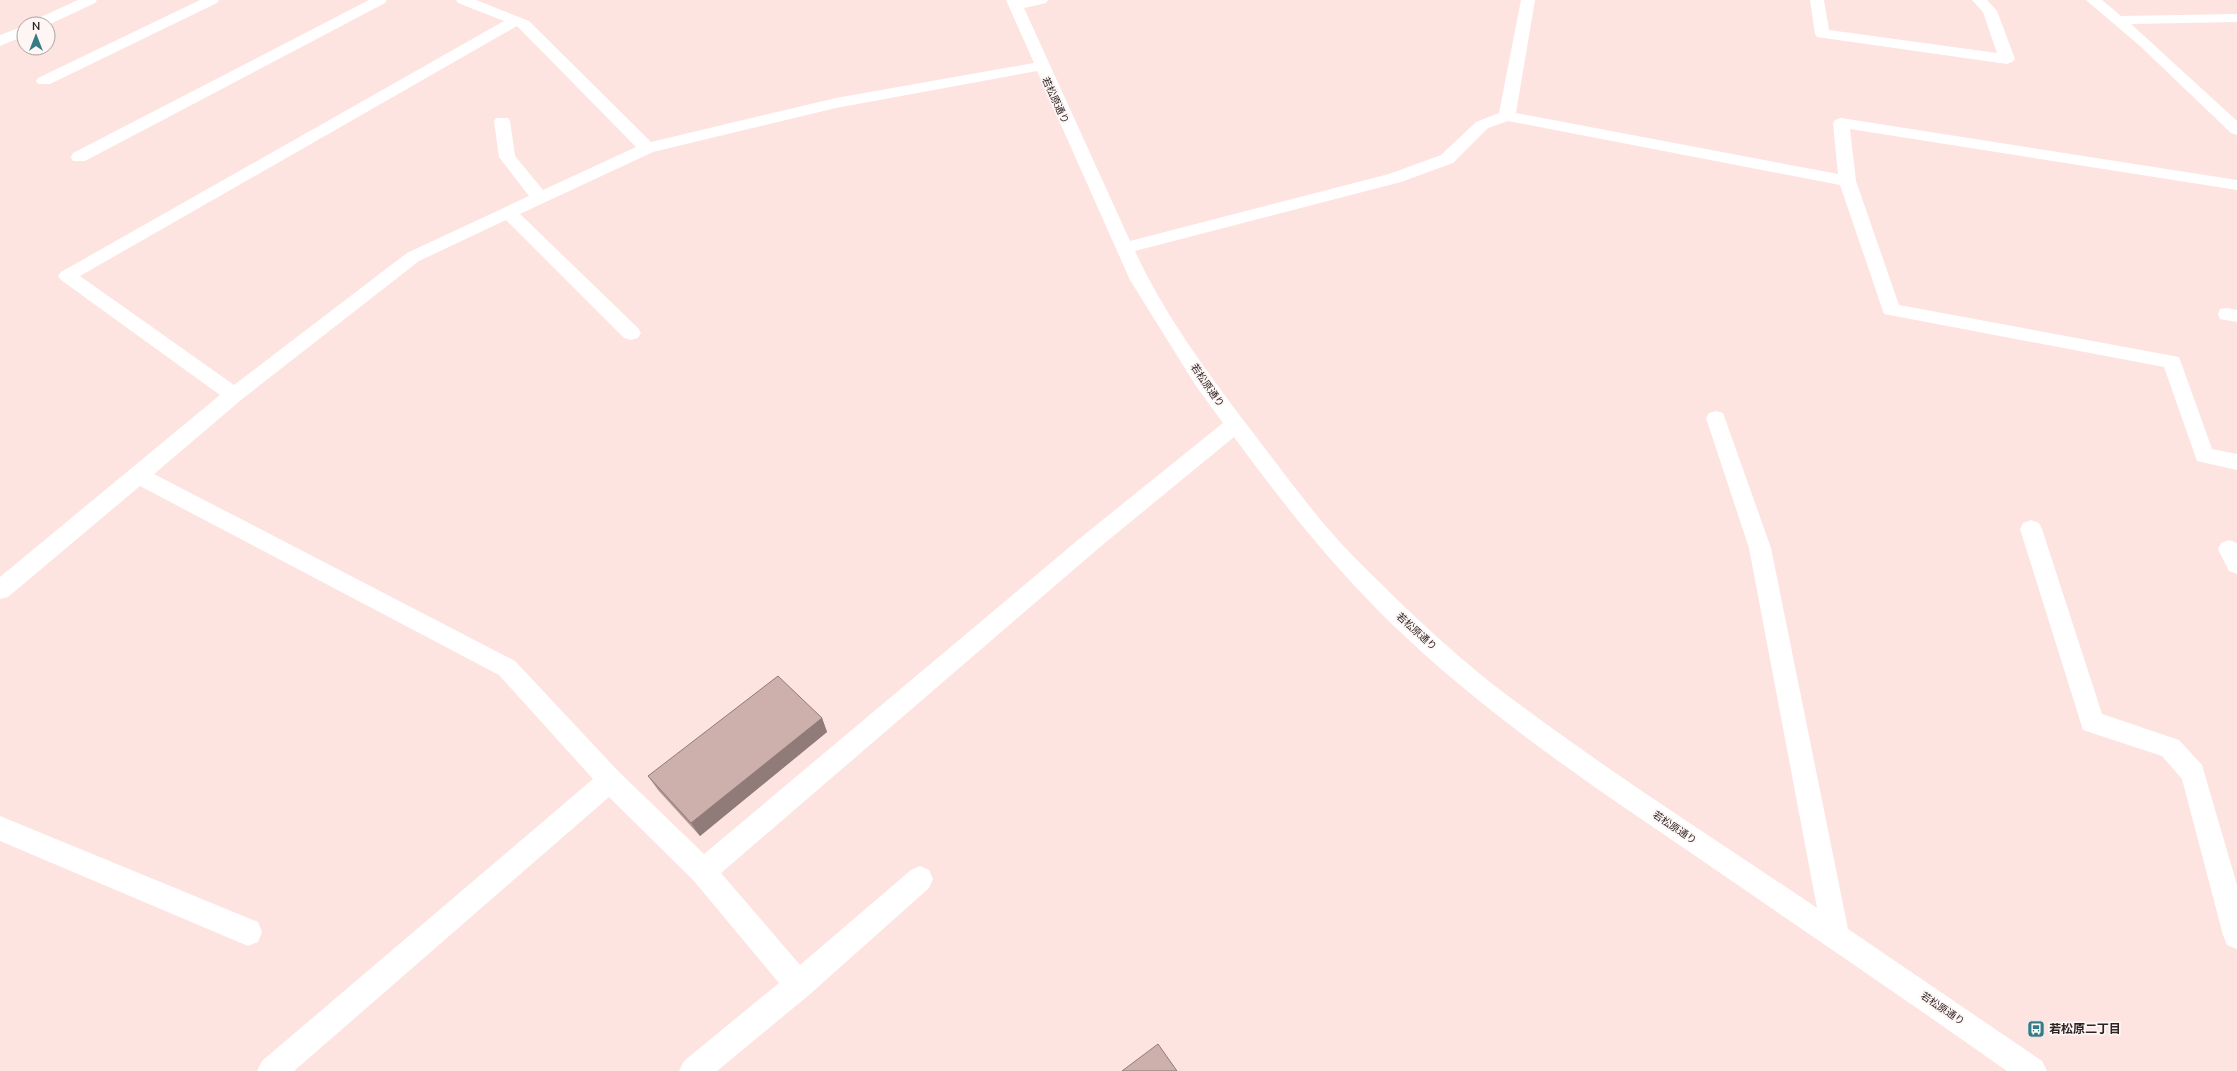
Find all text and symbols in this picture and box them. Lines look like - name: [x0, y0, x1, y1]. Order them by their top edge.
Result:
- north arrow: [16, 16, 56, 56]
- text: N: [32, 19, 40, 34]
- street label: 若松原通り: [1038, 75, 1072, 126]
- street label: 若松原通り: [1187, 361, 1227, 410]
- street label: 若松原通り: [1393, 610, 1440, 654]
- street label: 若松原通り: [1650, 808, 1699, 848]
- street label: 若松原通り: [1918, 989, 1967, 1029]
- bus stop icon: 若松原二丁目: [2026, 1019, 2046, 1039]
- place label: 若松原二丁目: [2049, 1021, 2121, 1037]

